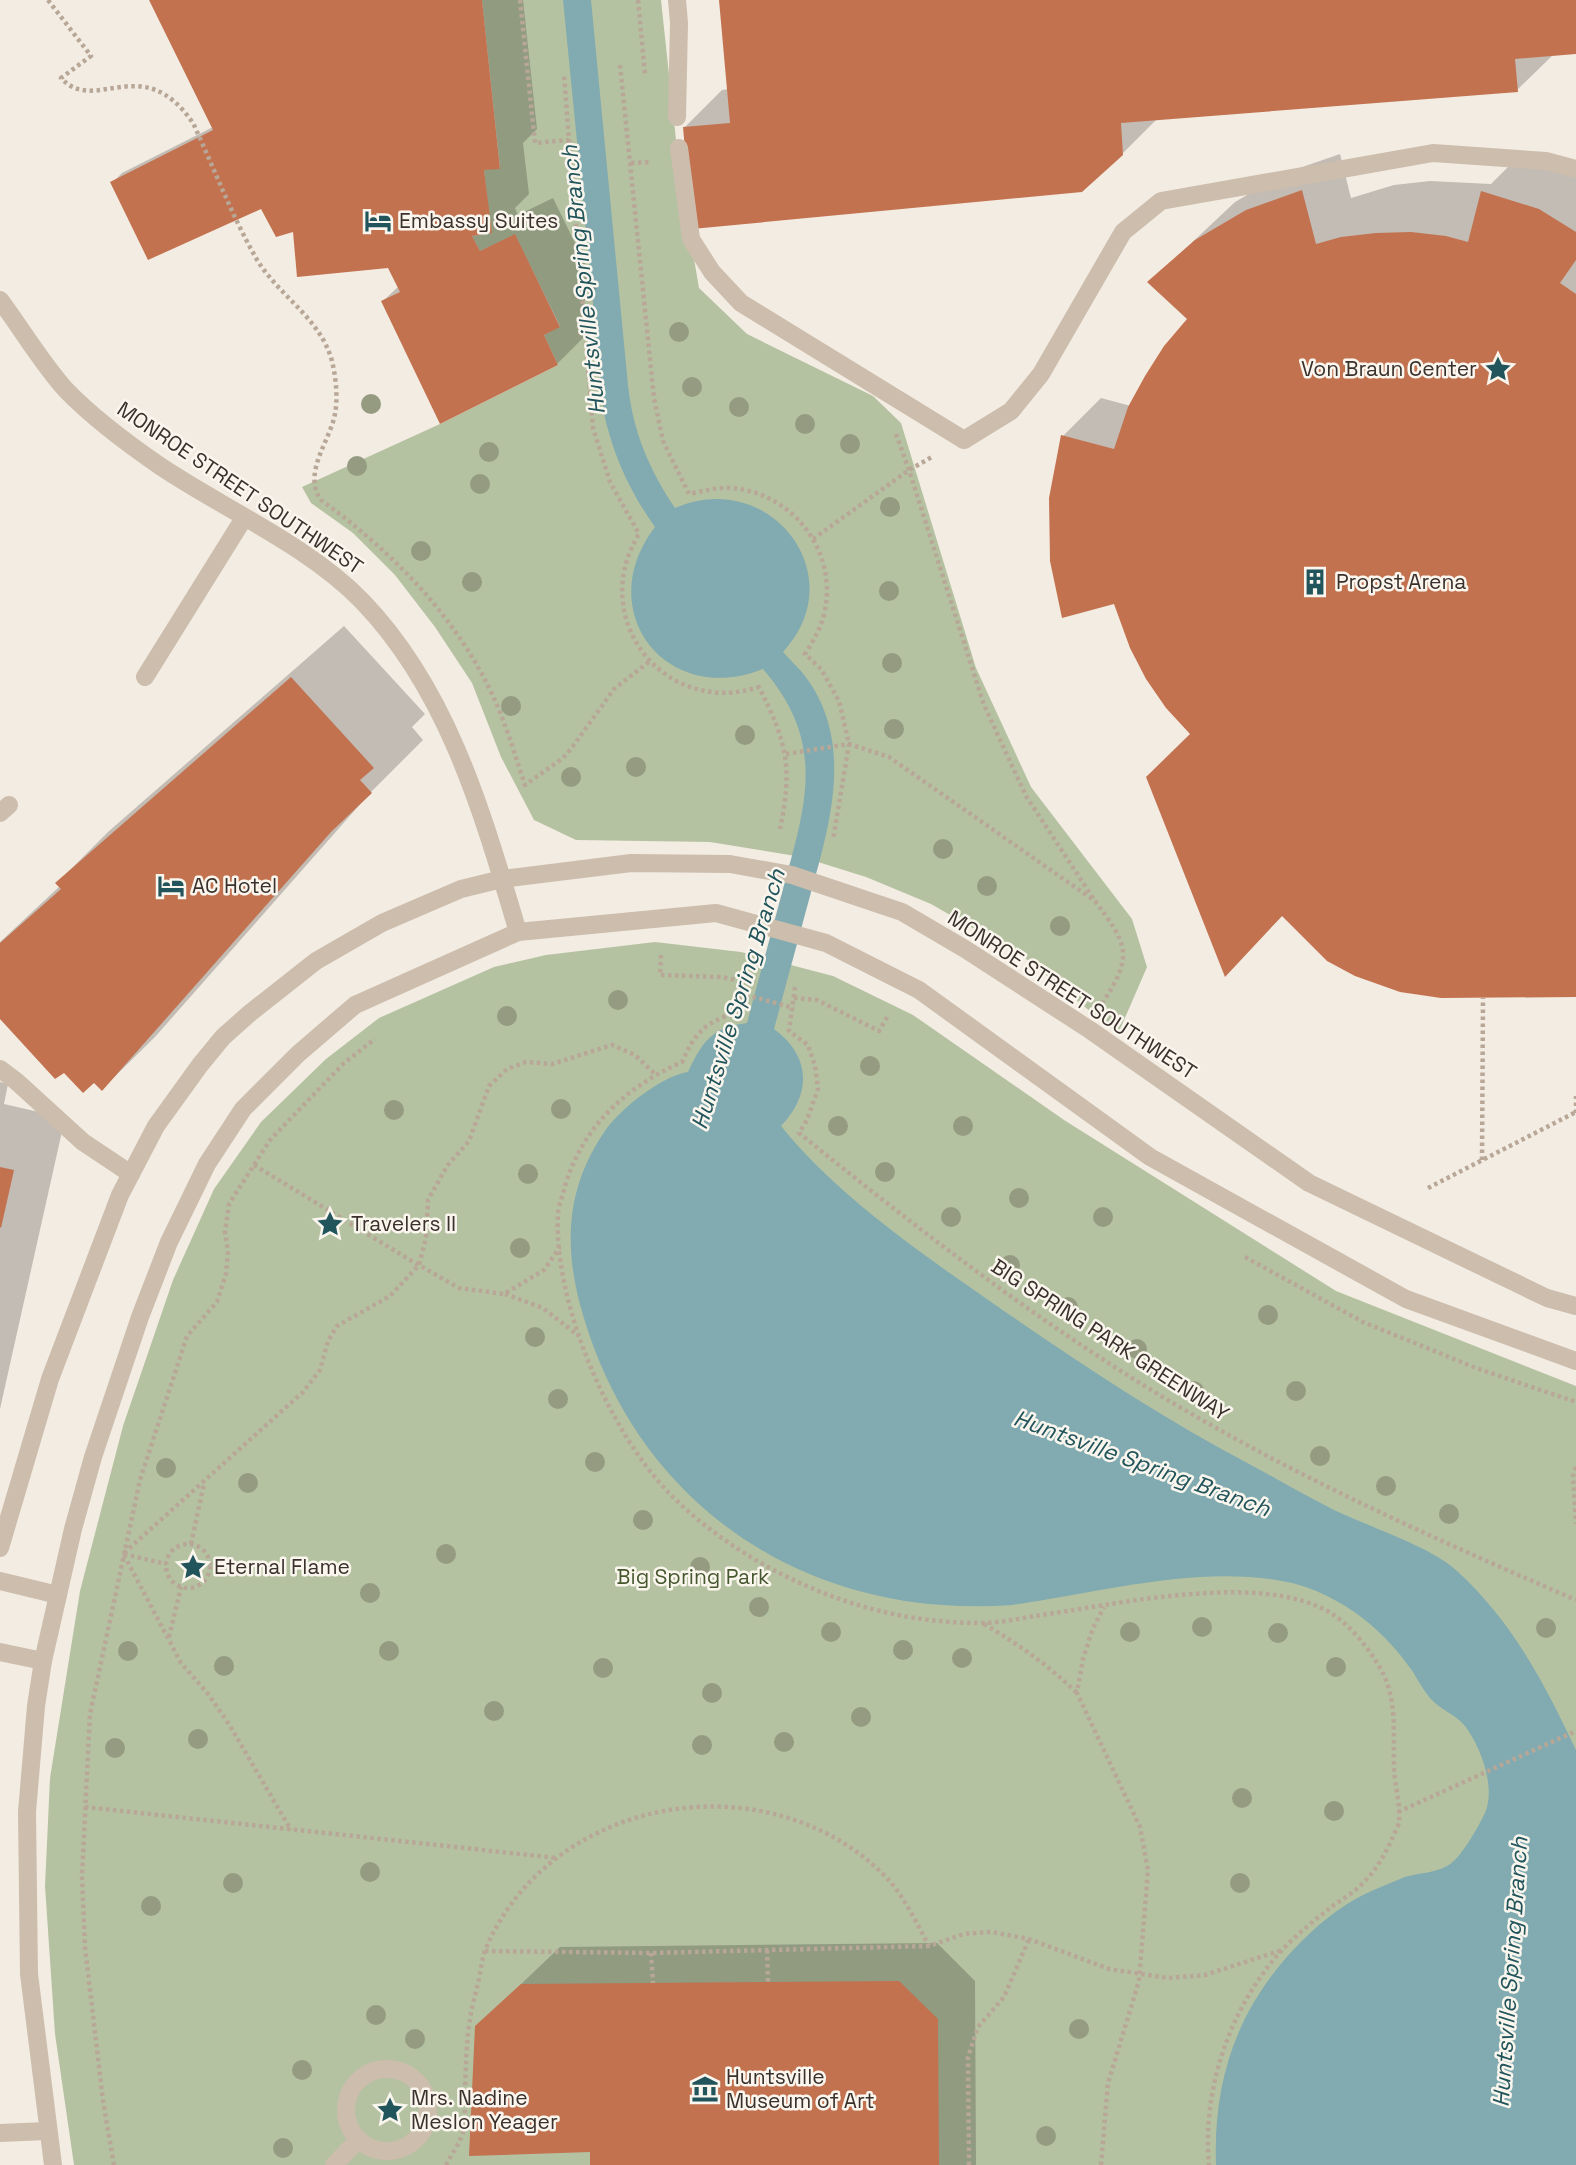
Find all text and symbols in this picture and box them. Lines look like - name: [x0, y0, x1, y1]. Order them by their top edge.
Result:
- water label: Huntsville Spring Branch: [554, 143, 612, 416]
- hotel icon: Embassy Suites: [363, 206, 393, 236]
- place label: Embassy Suites: [399, 207, 558, 234]
- place icon: Von Braun Center: [1483, 354, 1513, 384]
- place label: Von Braun Center: [1301, 355, 1477, 382]
- street label: MONROE STREET SOUTHWEST: [112, 395, 369, 580]
- building icon: Propst Arena: [1300, 567, 1330, 597]
- place label: Propst Arena: [1336, 568, 1466, 595]
- water label: Huntsville Spring Branch: [684, 864, 792, 1133]
- hotel icon: AC Hotel: [156, 871, 186, 901]
- place label: AC Hotel: [192, 872, 277, 899]
- street label: MONROE STREET SOUTHWEST: [943, 904, 1202, 1085]
- place icon: Travelers II: [315, 1209, 345, 1239]
- place label: Travelers II: [351, 1210, 456, 1237]
- street label: BIG SPRING PARK GREENWAY: [986, 1252, 1235, 1427]
- water label: Huntsville Spring Branch: [1010, 1403, 1275, 1524]
- place icon: Eternal Flame: [178, 1552, 208, 1582]
- place label: Eternal Flame: [214, 1553, 350, 1580]
- park label: Big Spring Park: [617, 1563, 769, 1590]
- water label: Huntsville Spring Branch: [1486, 1835, 1534, 2108]
- place label: Huntsville Museum of Art: [726, 2063, 875, 2114]
- museum icon: Huntsville Museum of Art: [690, 2074, 720, 2104]
- place label: Mrs. Nadine Meslon Yeager: [411, 2084, 558, 2135]
- place icon: Mrs. Nadine Meslon Yeager: [375, 2095, 405, 2125]

